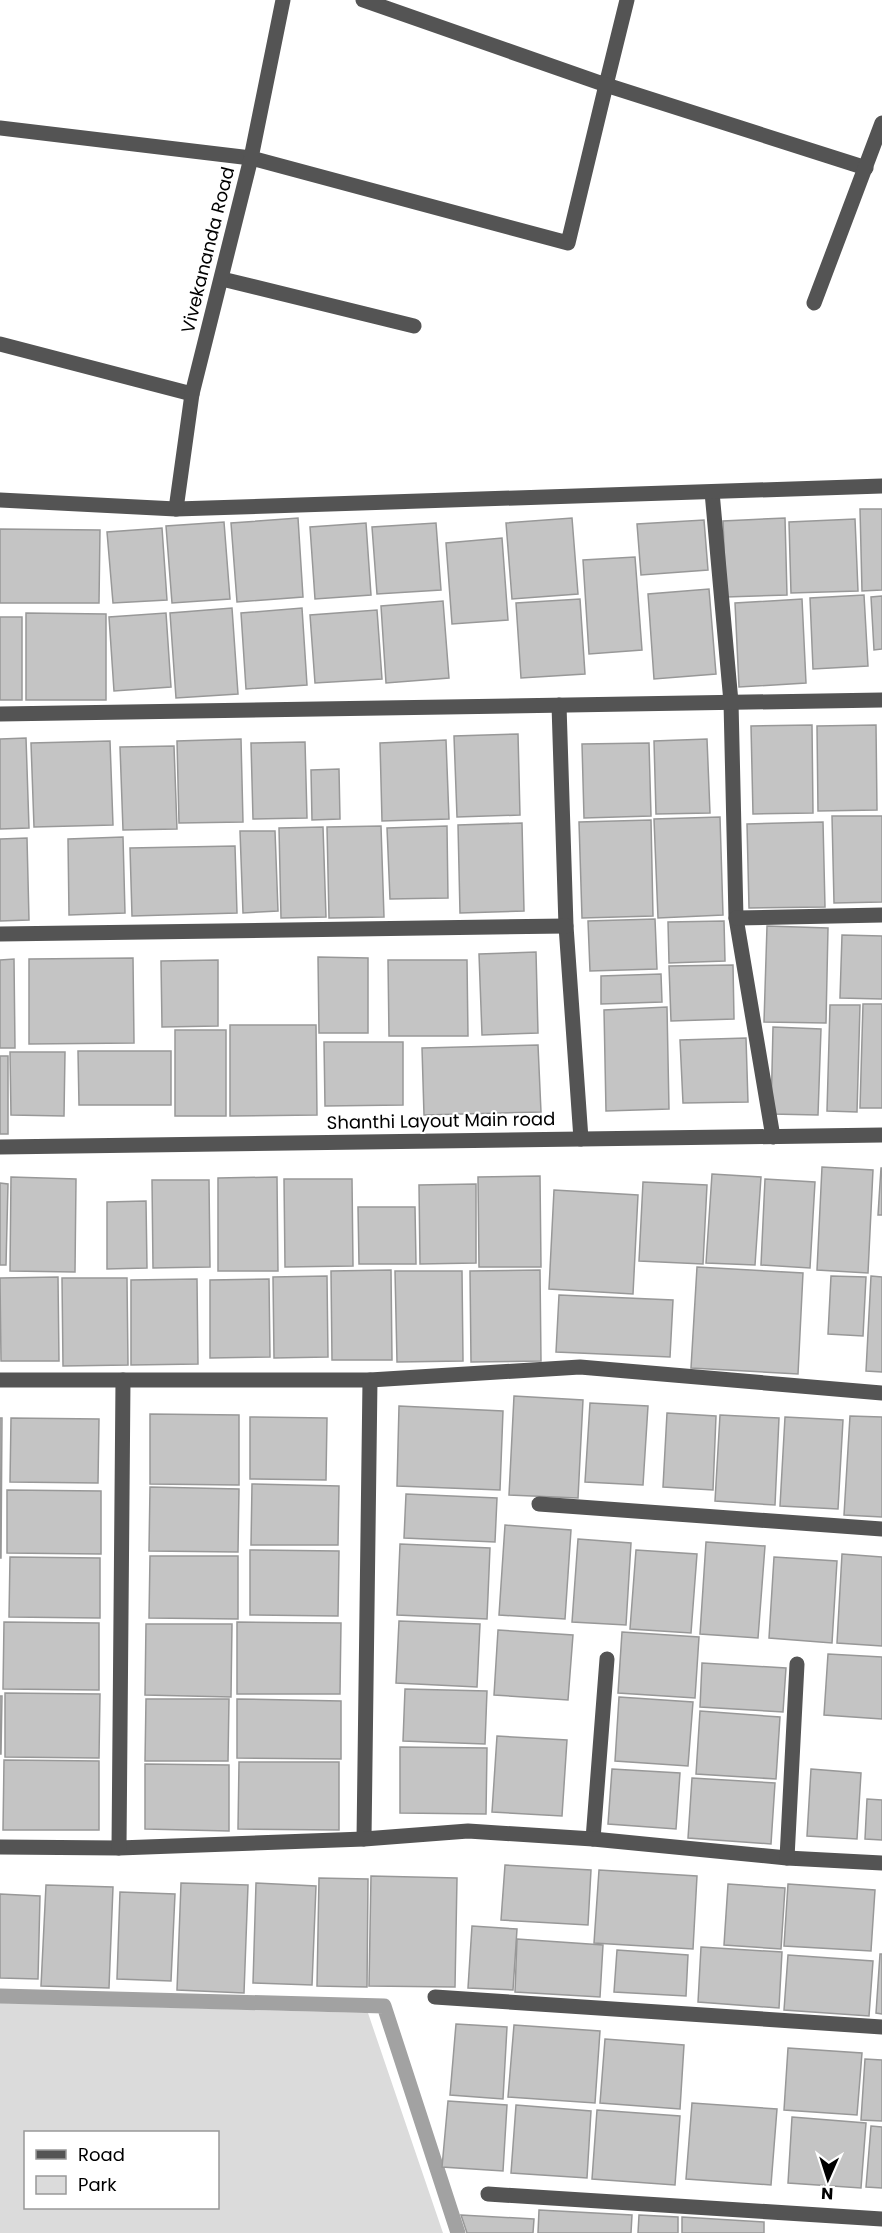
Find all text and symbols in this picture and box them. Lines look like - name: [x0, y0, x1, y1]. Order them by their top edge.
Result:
- street label: Vivekananda Road: [175, 164, 240, 336]
- street label: Shanthi Layout Main road: [327, 1106, 555, 1135]
- legend: [24, 2131, 219, 2209]
- text: Road: [78, 2142, 125, 2167]
- north arrow: [798, 2149, 858, 2209]
- text: Park: [78, 2172, 117, 2197]
- text: N: [821, 2182, 834, 2205]

